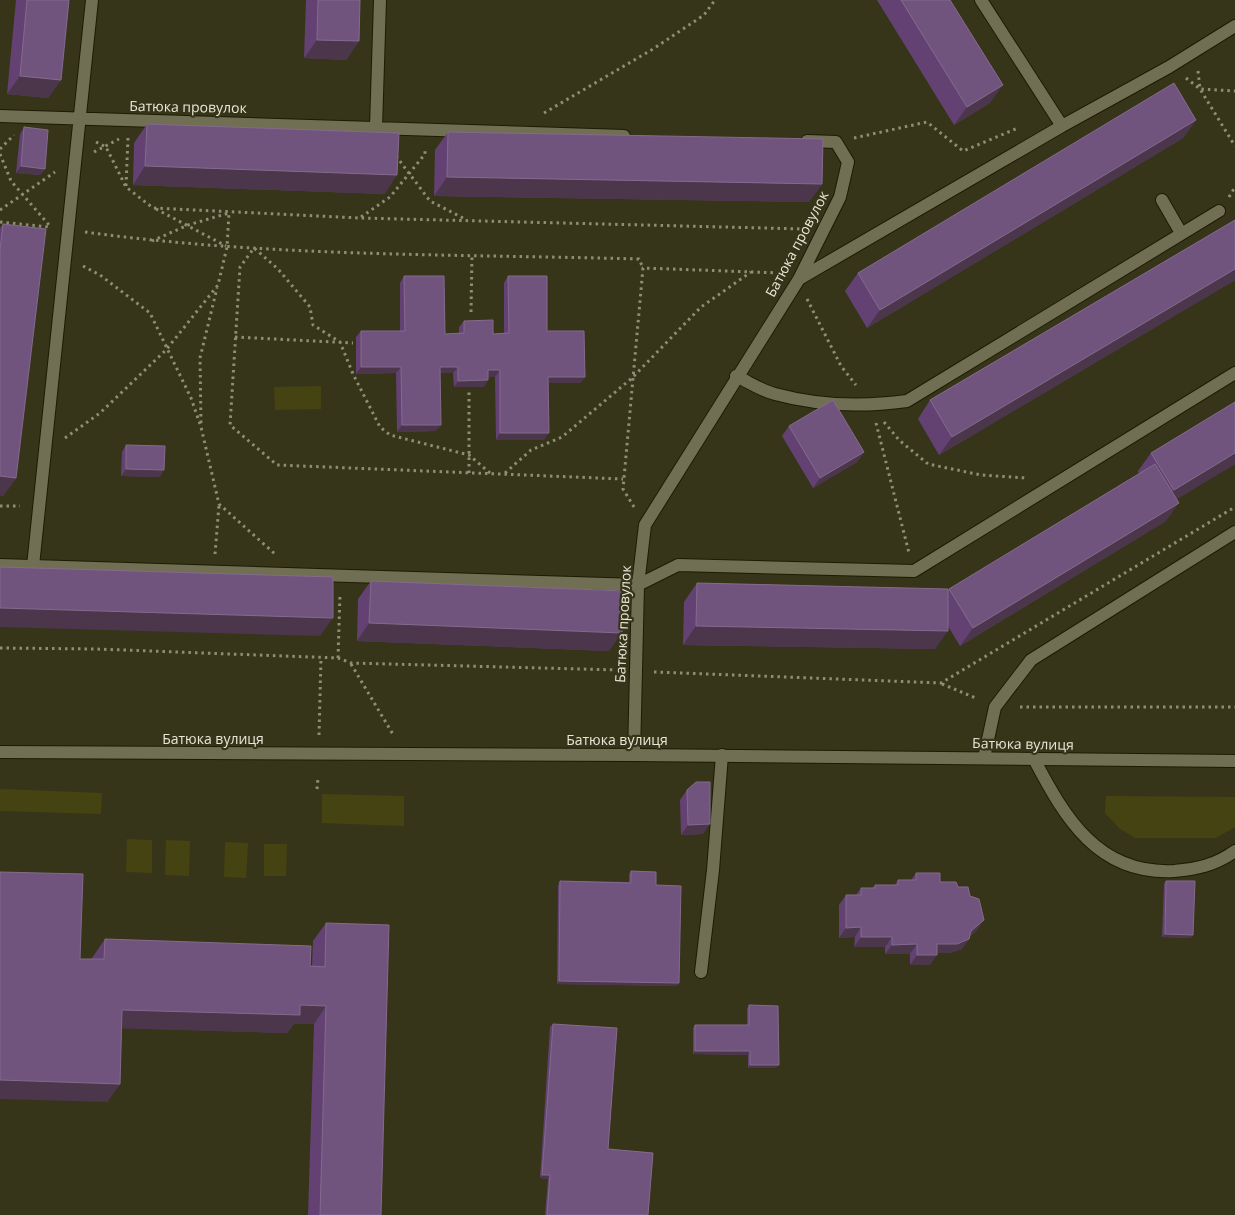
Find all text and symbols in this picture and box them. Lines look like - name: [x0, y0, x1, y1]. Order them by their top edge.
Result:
- street label: Батюка провулок: [129, 96, 248, 117]
- street label: Батюка провулок: [761, 187, 833, 300]
- street label: Батюка провулок: [610, 564, 635, 683]
- street label: Батюка вулиця: [162, 729, 264, 748]
- street label: Батюка вулиця: [566, 730, 668, 749]
- street label: Батюка вулиця: [972, 733, 1074, 754]

